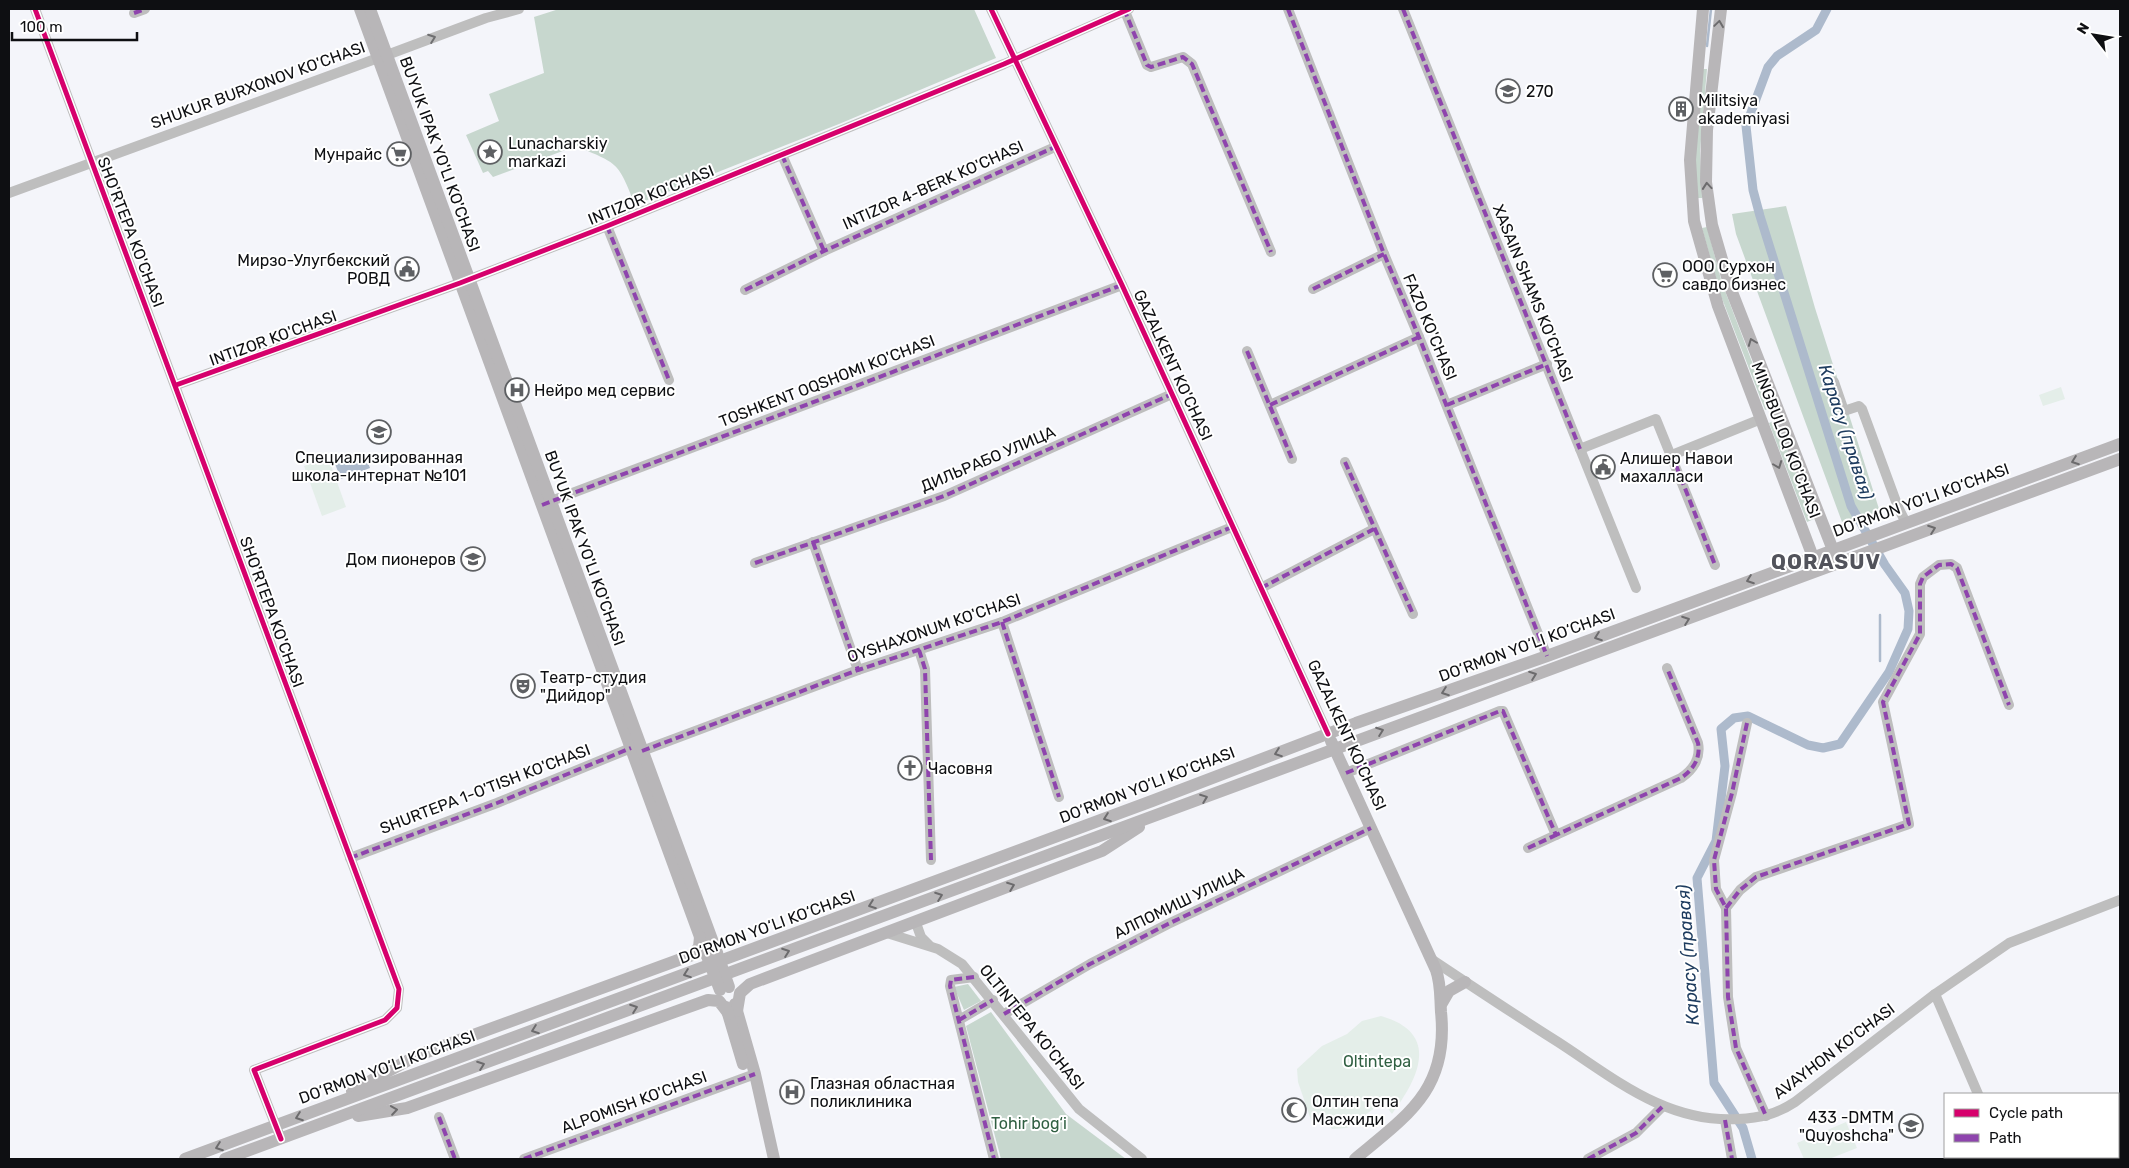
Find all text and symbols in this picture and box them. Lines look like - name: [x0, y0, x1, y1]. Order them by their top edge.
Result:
- scale bar: [12, 10, 138, 42]
- north arrow: [2069, 10, 2119, 60]
- text: 100 m: [20, 18, 62, 36]
- one-way arrow: [1713, 20, 1724, 28]
- text: N: [2073, 20, 2093, 37]
- one-way arrow: [428, 34, 436, 44]
- street label: SHUKUR BURXONOV KO'CHASI: [148, 37, 368, 133]
- street label: BUYUK IPAK YO'LI KO'CHASI: [396, 54, 484, 254]
- school or university icon: 270: [1495, 78, 1521, 104]
- place label: 270: [1526, 82, 1554, 101]
- place label: Militsiya akademiyasi: [1698, 91, 1790, 128]
- building icon: Militsiya akademiyasi: [1668, 96, 1694, 122]
- place label: Lunacharskiy markazi: [508, 134, 608, 171]
- street label: INTIZOR 4-BERK KO'CHASI: [840, 136, 1026, 234]
- place icon: Lunacharskiy markazi: [477, 139, 503, 165]
- supermarket icon: Мунрайс: [386, 141, 412, 167]
- place label: Мунрайс: [314, 145, 382, 164]
- street label: SHO'RTEPA KO'CHASI: [94, 154, 168, 310]
- street label: INTIZOR KO'CHASI: [585, 161, 717, 229]
- one-way arrow: [1701, 182, 1712, 190]
- street label: XASAIN SHAMS KO'CHASI: [1489, 202, 1577, 384]
- place label: Мирзо-Улугбекский РОВД: [237, 251, 390, 288]
- public building icon: Мирзо-Улугбекский РОВД: [394, 256, 420, 282]
- place label: ООО Сурхон савдо бизнес: [1682, 257, 1786, 294]
- supermarket icon: ООО Сурхон савдо бизнес: [1652, 262, 1678, 288]
- street label: FAZO KO'CHASI: [1399, 271, 1461, 383]
- street label: GAZALKENT KO'CHASI: [1130, 287, 1216, 443]
- street label: INTIZOR KO'CHASI: [207, 306, 339, 370]
- street label: TOSHKENT OQSHOMI KO'CHASI: [716, 331, 938, 431]
- one-way arrow: [1747, 338, 1757, 346]
- street label: MINGBULOQ KO'CHASI: [1747, 359, 1825, 521]
- water label: Карасу (правая): [1814, 361, 1878, 503]
- hospital icon: Нейро мед сервис: [504, 377, 530, 403]
- place label: Нейро мед сервис: [534, 381, 675, 400]
- school or university icon: Специализированная школа-интернат №101: [366, 419, 392, 445]
- street label: ДИЛЬРАБО УЛИЦА: [918, 422, 1059, 496]
- place label: Специализированная школа-интернат №101: [292, 448, 466, 485]
- street label: BUYUK IPAK YO'LI KO'CHASI: [541, 448, 629, 648]
- place label: Алишер Навои махалласи: [1620, 449, 1733, 486]
- public building icon: Алишер Навои махалласи: [1590, 454, 1616, 480]
- one-way arrow: [2071, 455, 2079, 465]
- street label: DO‘RMON YO‘LI KO‘CHASI: [1830, 459, 2012, 541]
- one-way arrow: [1772, 460, 1782, 469]
- one-way arrow: [1927, 525, 1936, 535]
- street label: SHO'RTEPA KO'CHASI: [236, 534, 308, 690]
- school or university icon: Дом пионеров: [460, 546, 486, 572]
- district label: QORASUV: [1771, 549, 1881, 574]
- place label: Дом пионеров: [346, 550, 456, 569]
- one-way arrow: [1747, 574, 1755, 584]
- street label: OYSHAXONUM KO'CHASI: [845, 589, 1023, 667]
- street label: DO‘RMON YO‘LI KO‘CHASI: [1436, 604, 1618, 686]
- one-way arrow: [1681, 616, 1690, 626]
- one-way arrow: [1594, 631, 1603, 641]
- street label: GAZALKENT KO'CHASI: [1304, 657, 1390, 813]
- place label: Театр-студия "Дийдор": [540, 668, 646, 705]
- one-way arrow: [1528, 671, 1537, 681]
- theatre icon: Театр-студия "Дийдор": [510, 673, 536, 699]
- one-way arrow: [1441, 686, 1450, 696]
- one-way arrow: [1376, 727, 1384, 737]
- street label: SHURTEPA 1-O'TISH KO'CHASI: [377, 740, 593, 838]
- street label: DO‘RMON YO‘LI KO‘CHASI: [1057, 743, 1237, 827]
- one-way arrow: [1274, 747, 1282, 757]
- church icon: Часовня: [897, 755, 923, 781]
- place label: Часовня: [928, 759, 993, 778]
- one-way arrow: [1199, 794, 1208, 804]
- one-way arrow: [1103, 812, 1111, 822]
- street label: АЛПОМИШ УЛИЦА: [1111, 863, 1248, 943]
- one-way arrow: [1006, 882, 1015, 892]
- water label: Карасу (правая): [1672, 884, 1704, 1026]
- street label: DO‘RMON YO‘LI KO‘CHASI: [676, 886, 858, 968]
- one-way arrow: [934, 892, 943, 902]
- one-way arrow: [868, 899, 877, 909]
- one-way arrow: [782, 948, 790, 958]
- street label: OLTINTEPA KO'CHASI: [976, 960, 1088, 1094]
- one-way arrow: [683, 968, 692, 978]
- street label: AVAYHON KO'CHASI: [1770, 999, 1898, 1103]
- one-way arrow: [629, 1004, 638, 1014]
- one-way arrow: [531, 1024, 539, 1034]
- street label: DO‘RMON YO‘LI KO‘CHASI: [296, 1026, 478, 1108]
- park label: Oltintepa: [1343, 1052, 1411, 1071]
- one-way arrow: [477, 1060, 485, 1070]
- street label: ALPOMISH KO'CHASI: [559, 1067, 709, 1137]
- place label: Глазная областная поликлиника: [810, 1074, 955, 1111]
- hospital icon: Глазная областная поликлиника: [779, 1079, 805, 1105]
- place label: Олтин тепа Масжиди: [1312, 1092, 1399, 1129]
- legend: [1944, 1093, 2119, 1158]
- mosque icon: Олтин тепа Масжиди: [1281, 1097, 1307, 1123]
- text: Cycle path: [1989, 1104, 2063, 1122]
- one-way arrow: [389, 1106, 398, 1116]
- place label: 433 -DMTM "Quyoshcha": [1799, 1108, 1894, 1145]
- one-way arrow: [296, 1111, 304, 1121]
- school or university icon: 433 -DMTM "Quyoshcha": [1898, 1113, 1924, 1139]
- park label: Tohir bog‘i: [991, 1114, 1067, 1133]
- text: Path: [1989, 1129, 2022, 1147]
- one-way arrow: [215, 1141, 224, 1151]

